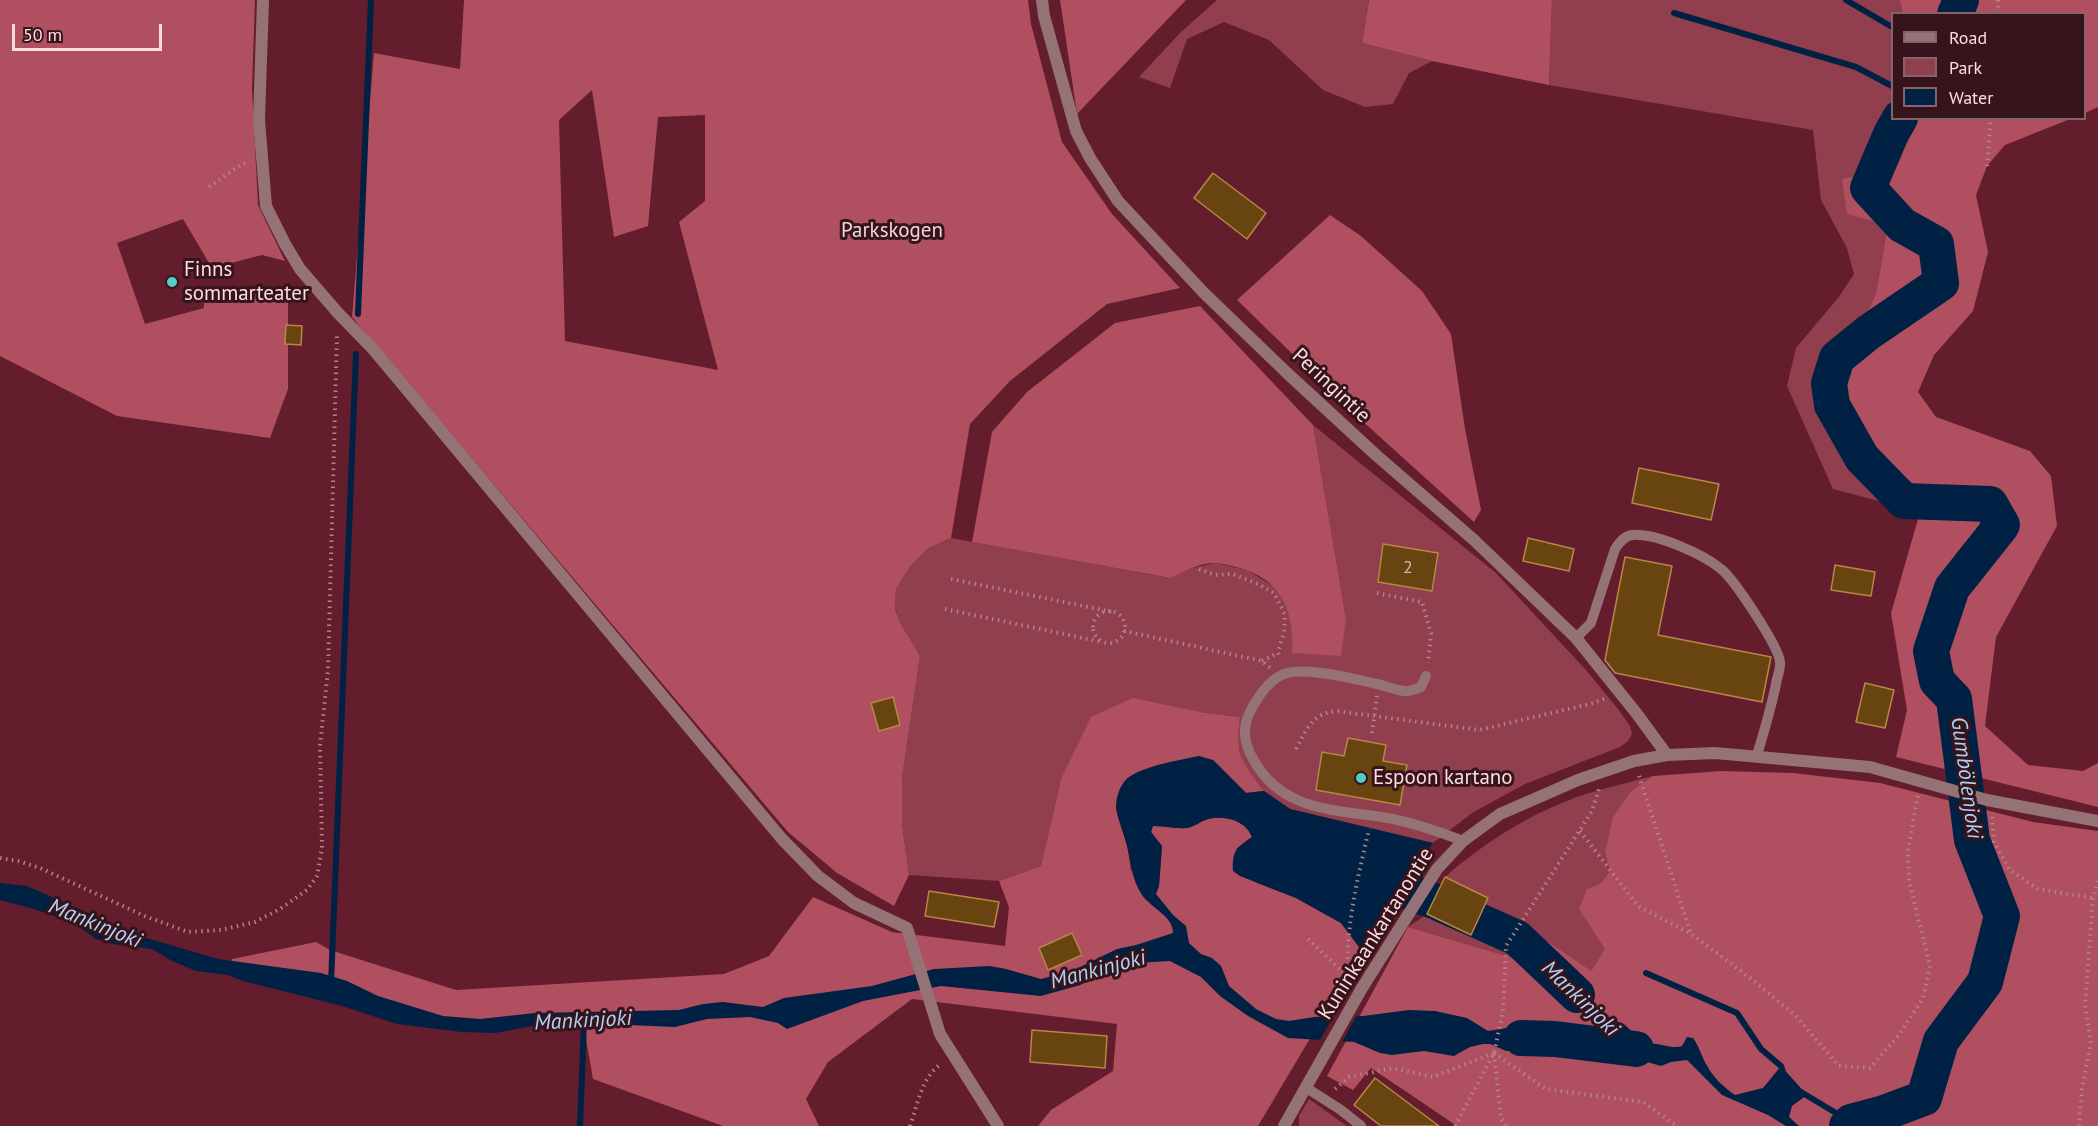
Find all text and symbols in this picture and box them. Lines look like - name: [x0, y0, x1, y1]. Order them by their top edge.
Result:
- scale bar: [15, 12, 165, 50]
- legend: [1891, 12, 2086, 120]
- text: 50 m: [23, 23, 62, 46]
- text: Road: [1949, 26, 1987, 49]
- text: Park: [1949, 56, 1982, 79]
- text: Water: [1949, 86, 1993, 109]
- park label: Parkskogen: [841, 218, 943, 244]
- place label: Finns sommarteater: [184, 257, 309, 307]
- marker: Finns sommarteater: [165, 275, 179, 289]
- street label: Peringintie: [1287, 343, 1375, 429]
- house number: 2: [1403, 557, 1413, 579]
- water label: Gumbölenjoki: [1944, 715, 1988, 841]
- place label: Espoon kartano: [1373, 765, 1513, 791]
- marker: Espoon kartano: [1354, 771, 1368, 785]
- street label: Kuninkaankartanontie: [1313, 843, 1439, 1025]
- water label: Mankinjoki: [45, 893, 145, 955]
- water label: Mankinjoki: [1047, 945, 1149, 995]
- water label: Mankinjoki: [1536, 956, 1624, 1042]
- water label: Mankinjoki: [533, 1005, 633, 1037]

